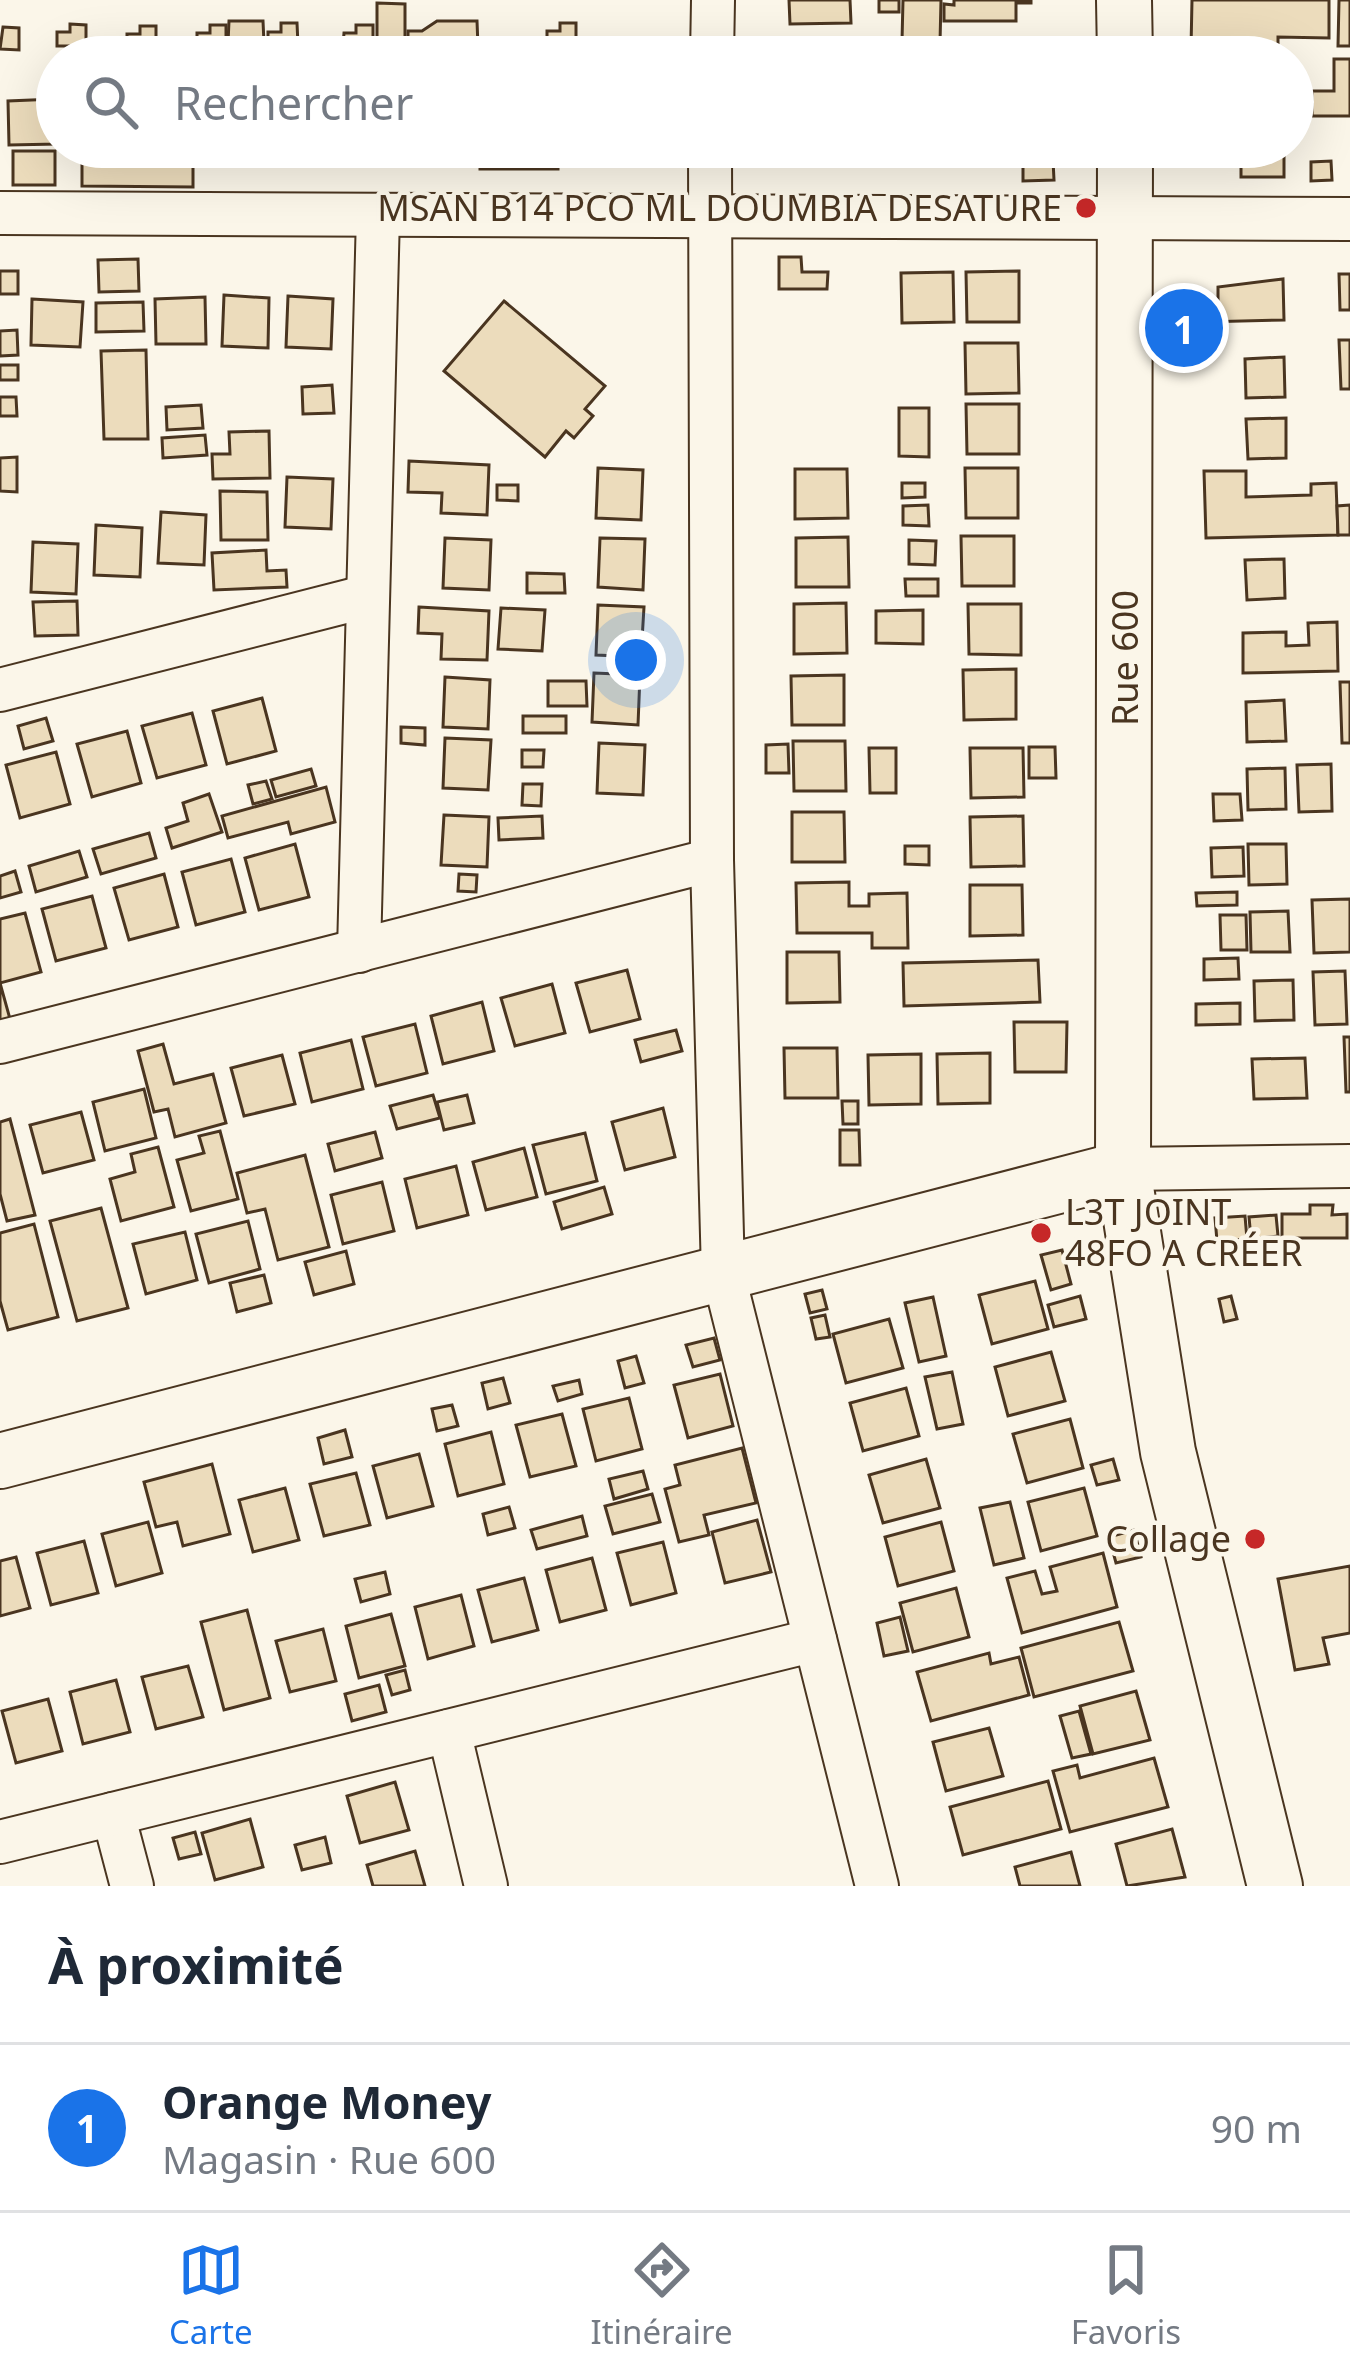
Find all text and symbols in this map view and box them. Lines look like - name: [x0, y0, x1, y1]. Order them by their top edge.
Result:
- search box: [36, 36, 1314, 168]
- icon: search: [78, 69, 144, 135]
- text: Rechercher: [174, 72, 413, 133]
- place label: MSAN B14 PCO ML DOUMBIA DESATURE: [377, 183, 1062, 232]
- marker: MSAN B14 PCO ML DOUMBIA DESATURE: [1073, 195, 1099, 221]
- pin: 1: [1145, 283, 1223, 373]
- street label: Rue 600: [1100, 590, 1149, 726]
- your location: [606, 630, 666, 690]
- place label: L3T JOINT 48FO A CRÉER: [1065, 1187, 1302, 1277]
- marker: L3T JOINT 48FO A CRÉER: [1028, 1220, 1054, 1246]
- place label: Collage: [1105, 1514, 1231, 1563]
- marker: Collage: [1242, 1526, 1268, 1552]
- text: À proximité: [48, 1929, 344, 1999]
- text: Orange Money: [162, 2071, 492, 2132]
- text: 1: [76, 2101, 98, 2154]
- text: 90 m: [1211, 2101, 1302, 2154]
- text: Magasin · Rue 600: [162, 2132, 496, 2185]
- tab: Carte: [169, 2237, 253, 2354]
- tab: Itinéraire: [590, 2237, 733, 2354]
- tab: Favoris: [1071, 2237, 1181, 2354]

